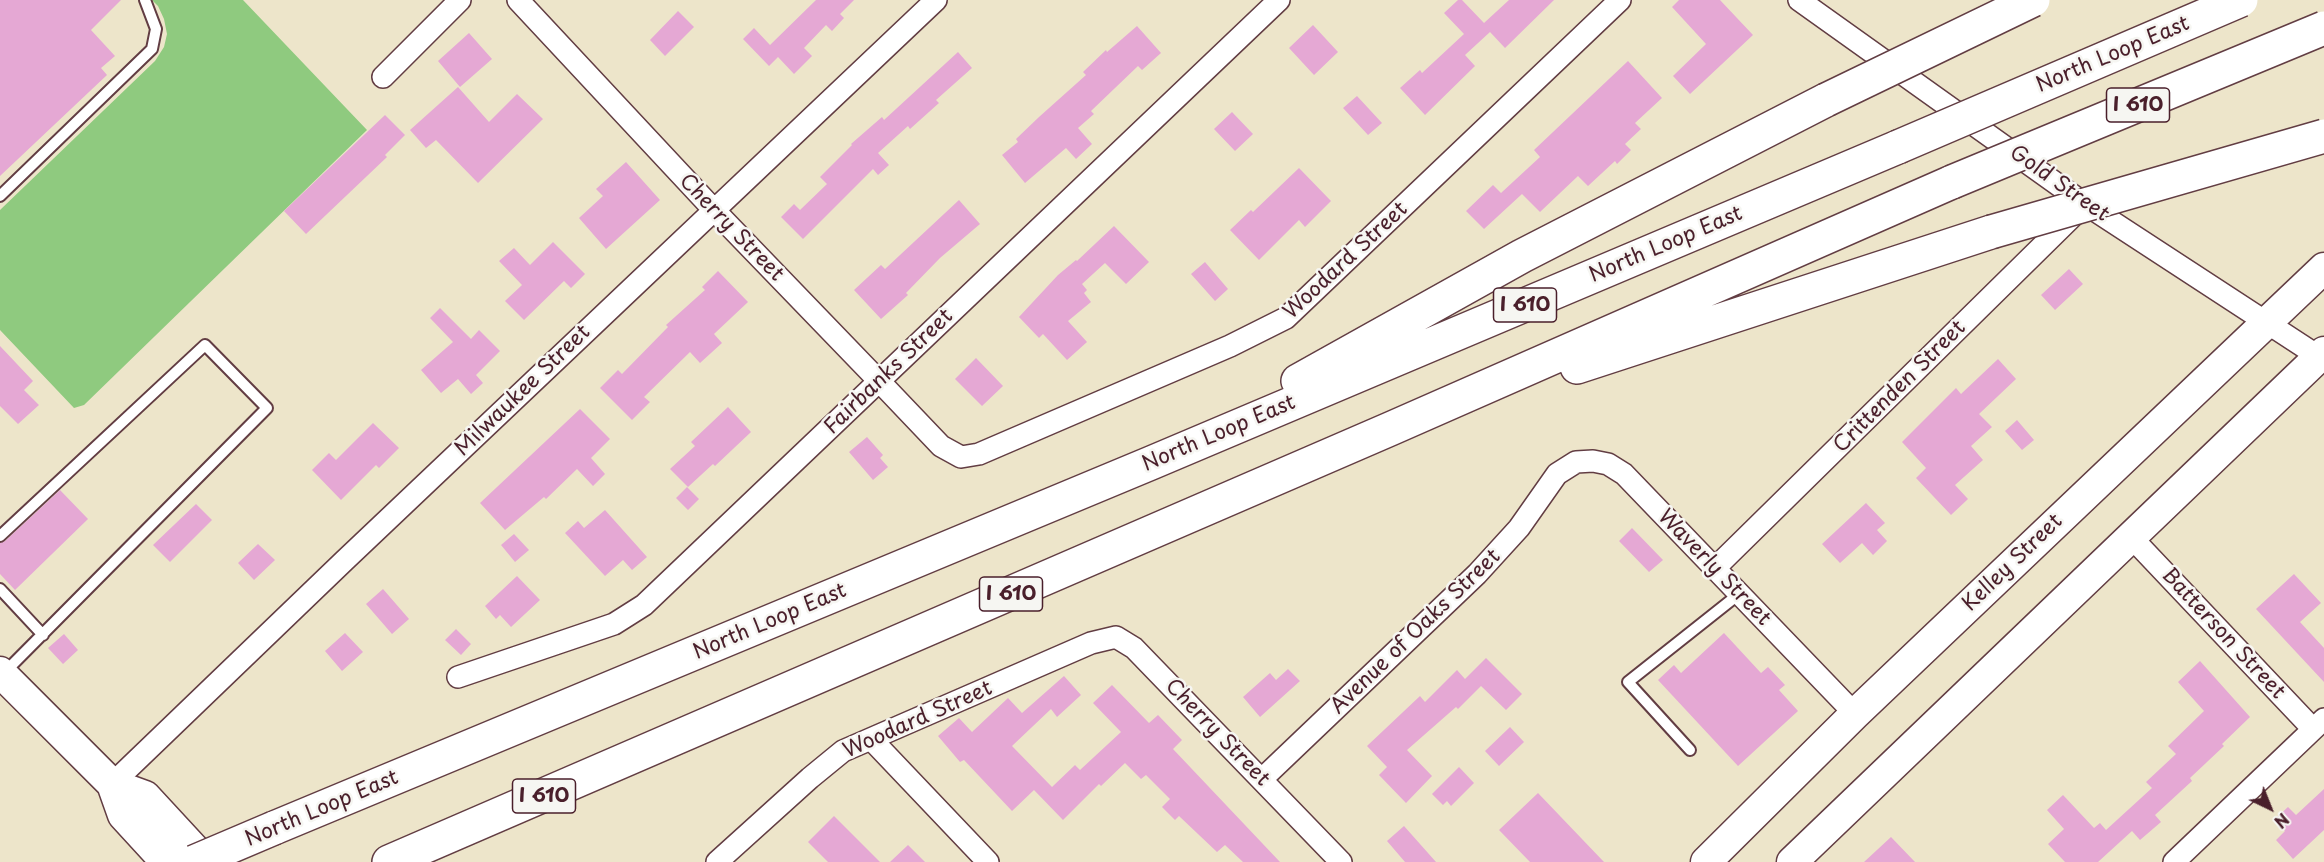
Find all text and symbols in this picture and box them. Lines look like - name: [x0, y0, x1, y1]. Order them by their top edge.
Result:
- street label: North Loop East: [2033, 11, 2193, 99]
- road number: I 610: [2106, 88, 2170, 122]
- street label: Gold Street: [2004, 140, 2114, 228]
- street label: Cherry Street: [673, 169, 789, 287]
- street label: Woodard Street: [1279, 197, 1413, 325]
- street label: North Loop East: [1586, 201, 1746, 289]
- road number: I 610: [1494, 288, 1556, 322]
- street label: Fairbanks Street: [819, 304, 959, 440]
- street label: Crittenden Street: [1829, 316, 1971, 458]
- street label: Milwaukee Street: [450, 320, 596, 462]
- street label: North Loop East: [1139, 390, 1299, 478]
- street label: Waverly Street: [1652, 505, 1776, 631]
- street label: Kelley Street: [1958, 509, 2068, 617]
- street label: Avenue of Oaks Street: [1326, 544, 1506, 720]
- street label: Batterson Street: [2156, 563, 2290, 705]
- road number: I 610: [980, 577, 1042, 611]
- street label: North Loop East: [690, 578, 850, 666]
- street label: Cherry Street: [1159, 674, 1275, 792]
- street label: Woodard Street: [840, 676, 996, 764]
- street label: North Loop East: [242, 765, 402, 853]
- north arrow: [2240, 778, 2300, 838]
- road number: I 610: [512, 779, 576, 813]
- text: N: [2269, 808, 2295, 834]

